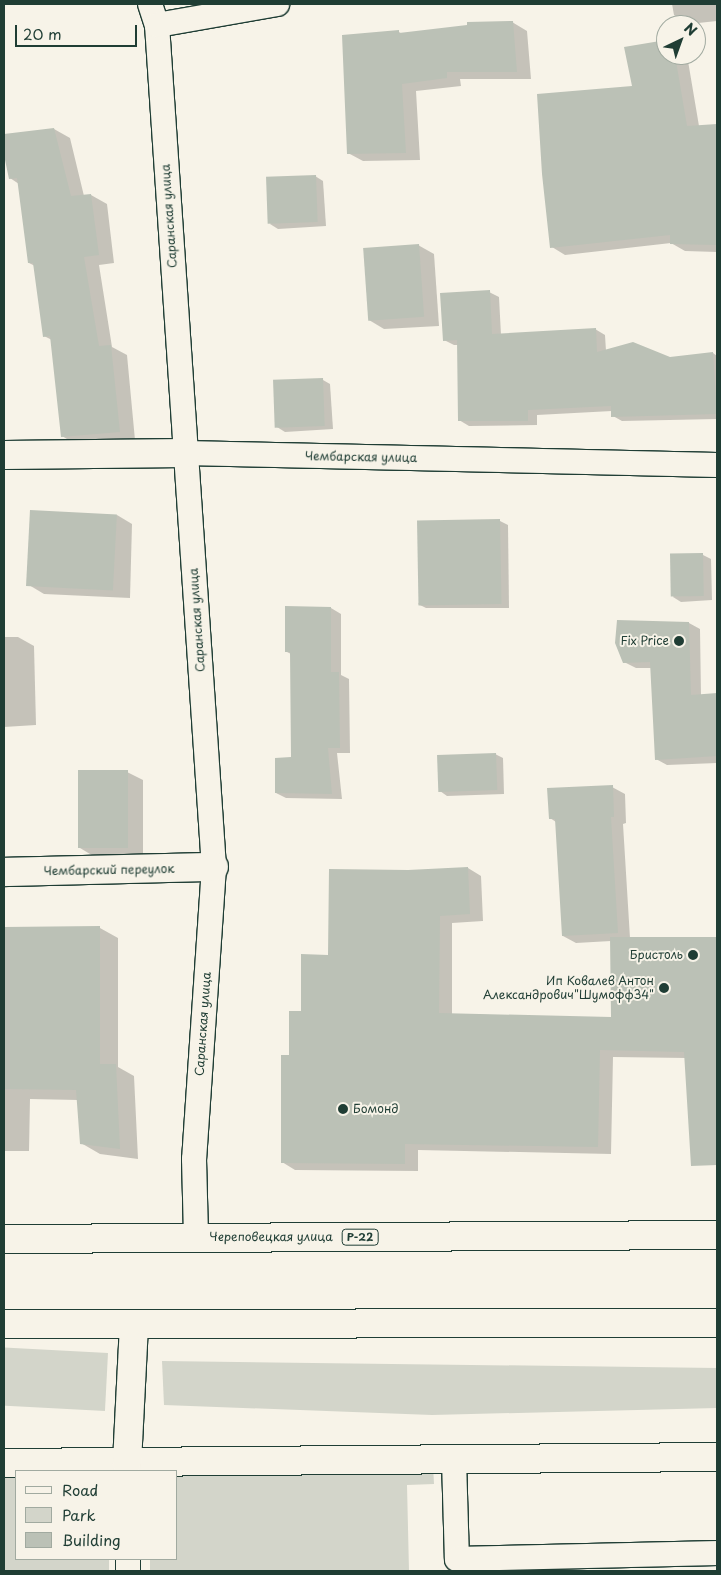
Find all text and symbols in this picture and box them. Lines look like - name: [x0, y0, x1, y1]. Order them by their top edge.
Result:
- scale bar: [18, 15, 140, 47]
- north arrow: [656, 15, 706, 65]
- text: N: [680, 18, 702, 41]
- text: 20 m: [23, 22, 62, 45]
- street label: Саранская улица: [158, 163, 180, 269]
- street label: Чембарская улица: [304, 449, 418, 465]
- street label: Саранская улица: [186, 567, 208, 673]
- place label: Fix Price: [621, 634, 669, 648]
- marker: Fix Price: [673, 635, 685, 647]
- street label: Чембарский переулок: [43, 862, 175, 878]
- place label: Бристоль: [630, 948, 683, 962]
- marker: Бристоль: [687, 949, 699, 961]
- street label: Саранская улица: [192, 971, 214, 1077]
- place label: Ип Ковалев Антон Александрович"Шумофф34": [483, 974, 654, 1002]
- marker: Ип Ковалев Антон Александрович"Шумофф34": [658, 982, 670, 994]
- place label: Бомонд: [353, 1102, 398, 1116]
- marker: Бомонд: [337, 1103, 349, 1115]
- road number: Р-22: [341, 1228, 379, 1246]
- street label: Череповецкая улица: [209, 1230, 333, 1244]
- legend: [15, 1470, 178, 1560]
- text: Road: [62, 1478, 98, 1501]
- text: Park: [62, 1503, 96, 1526]
- text: Building: [62, 1528, 121, 1551]

